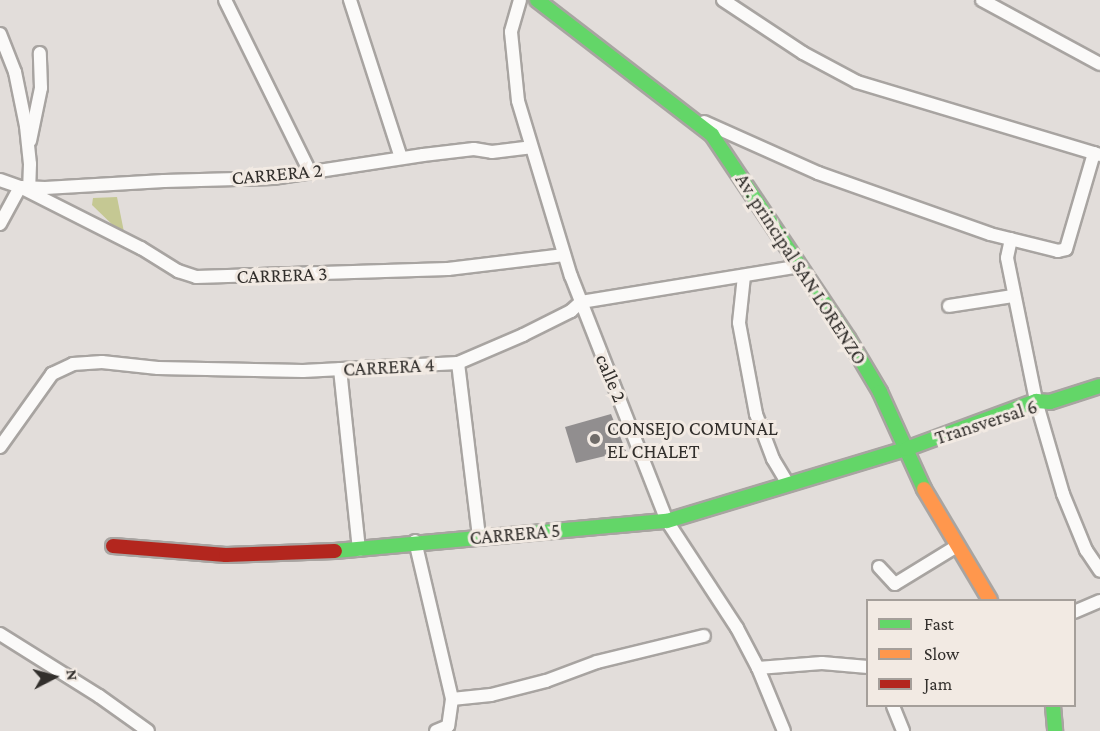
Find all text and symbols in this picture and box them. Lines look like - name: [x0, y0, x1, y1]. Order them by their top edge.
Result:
- street label: CARRERA 2: [231, 158, 323, 190]
- street label: Av. principal SAN LORENZO: [730, 169, 872, 369]
- street label: CARRERA 3: [236, 261, 328, 289]
- street label: calle 2: [590, 350, 632, 406]
- street label: CARRERA 4: [343, 353, 435, 381]
- street label: Transversal 6: [932, 394, 1040, 450]
- place label: CONSEJO COMUNAL EL CHALET: [607, 416, 778, 463]
- marker: CONSEJO COMUNAL EL CHALET: [588, 432, 602, 446]
- street label: CARRERA 5: [469, 518, 561, 550]
- legend: [866, 599, 1076, 707]
- text: Fast: [924, 614, 954, 634]
- text: Slow: [924, 644, 959, 664]
- north arrow: [24, 647, 84, 707]
- text: N: [63, 669, 81, 681]
- text: Jam: [924, 674, 952, 694]

